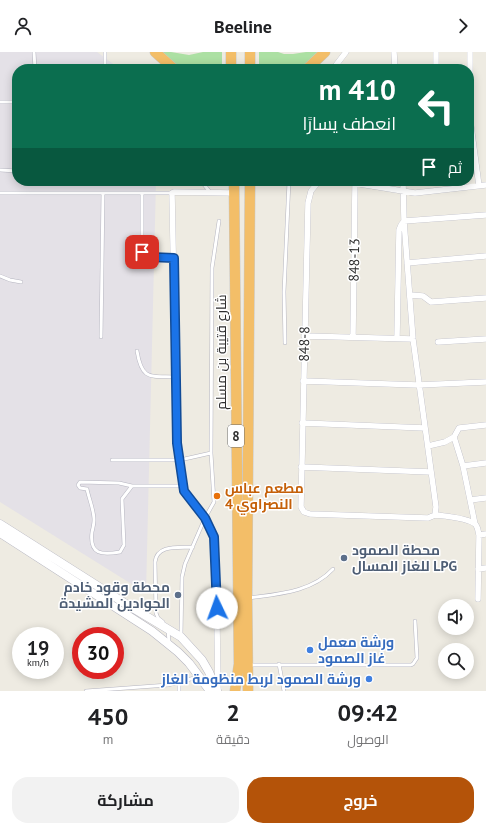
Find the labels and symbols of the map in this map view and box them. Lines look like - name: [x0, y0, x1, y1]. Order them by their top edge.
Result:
- pin: [125, 235, 159, 269]
- street label: 848-13: [345, 238, 363, 282]
- street label: شارع قتيبة بن مسلم: [212, 294, 231, 410]
- street label: 848-8: [295, 326, 313, 362]
- road number: 8: [228, 425, 244, 447]
- place label: مطعم عباس النصراوي 4: [225, 479, 304, 515]
- marker: مطعم عباس النصراوي 4: [212, 491, 222, 501]
- place label: محطة الصمود للغاز المسال LPG: [352, 541, 457, 575]
- marker: محطة الصمود للغاز المسال LPG: [339, 553, 349, 563]
- place label: محطة وقود خادم الجوادين المشيدة: [59, 578, 170, 612]
- position arrow: [196, 587, 238, 629]
- marker: محطة وقود خادم الجوادين المشيدة: [173, 590, 183, 600]
- speed limit sign: 30: [72, 627, 124, 679]
- place label: ورشة معمل غاز الصمود: [318, 633, 394, 667]
- marker: ورشة معمل غاز الصمود: [305, 645, 315, 655]
- place label: ورشة الصمود لربط منظومة الغاز: [160, 670, 361, 688]
- marker: ورشة الصمود لربط منظومة الغاز: [364, 674, 374, 684]

